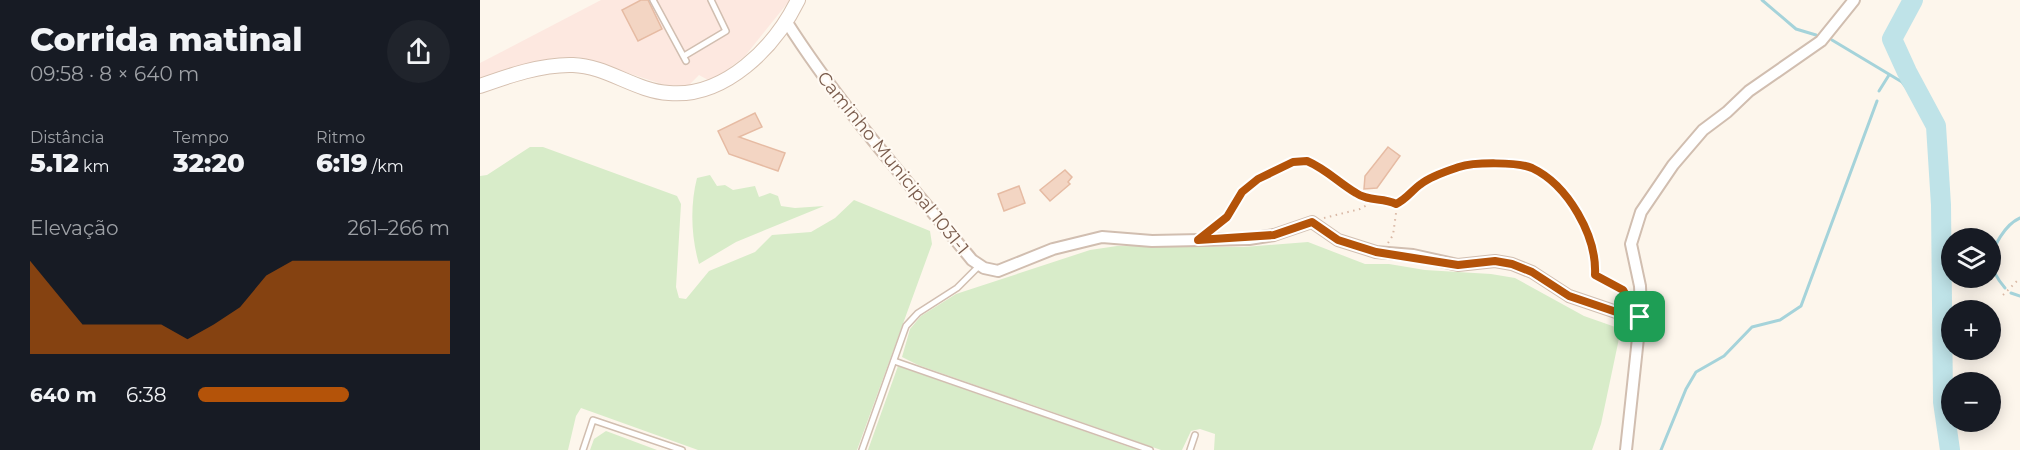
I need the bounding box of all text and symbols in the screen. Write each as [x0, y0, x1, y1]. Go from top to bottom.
text: Corrida matinal [30, 19, 303, 59]
button: share [387, 20, 450, 83]
text: 09:58 · 8 × 640 m [30, 62, 199, 86]
street label: Caminho Municipal 1031-1 [812, 67, 974, 259]
text: Distância [30, 128, 104, 147]
text: Tempo [173, 128, 229, 147]
text: Ritmo [316, 128, 365, 147]
text: 5.12 [30, 147, 79, 179]
text: 32:20 [173, 147, 245, 179]
text: 6:19 [316, 147, 368, 179]
text: km [79, 157, 109, 176]
text: /km [368, 157, 404, 176]
text: Elevação [30, 216, 119, 240]
text: 261–266 m [347, 216, 450, 240]
map controls [1941, 228, 2001, 432]
button: layers [1941, 228, 2001, 288]
pin [1614, 291, 1665, 342]
icon: arrive [1623, 300, 1656, 333]
button: + [1941, 300, 2001, 360]
button: − [1941, 372, 2001, 432]
text: 640 m [30, 383, 97, 407]
text: 6:38 [126, 383, 166, 407]

